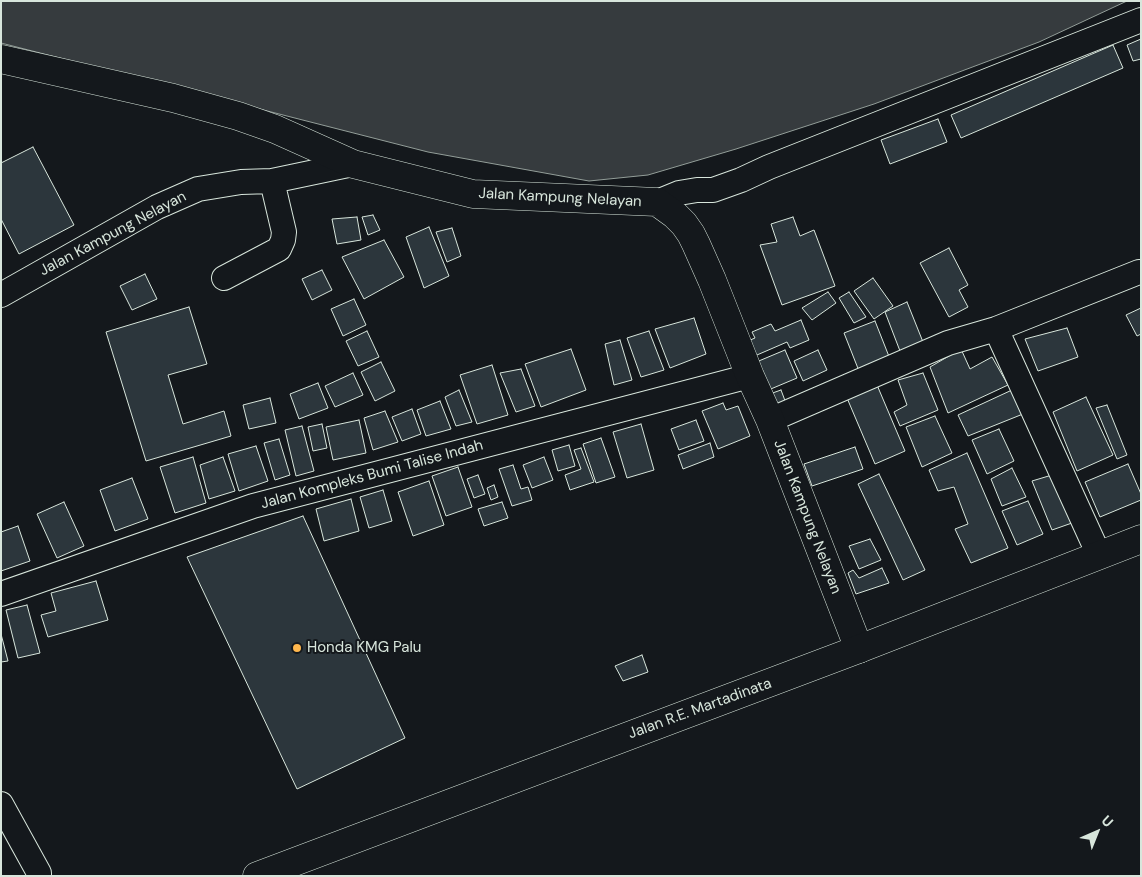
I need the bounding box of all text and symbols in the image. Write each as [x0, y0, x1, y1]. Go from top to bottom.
street label: Jalan Kampung Nelayan [478, 185, 642, 211]
street label: Jalan Kampung Nelayan [37, 188, 189, 280]
street label: Jalan Kompleks Bumi Talise Indah [259, 437, 485, 513]
street label: Jalan Kampung Nelayan [769, 437, 845, 597]
place label: Honda KMG Palu [307, 639, 421, 657]
marker: Honda KMG Palu [291, 642, 303, 654]
street label: Jalan R.E. Martadinata [626, 675, 774, 743]
north arrow [1072, 807, 1122, 857]
text: U [1098, 811, 1117, 831]

